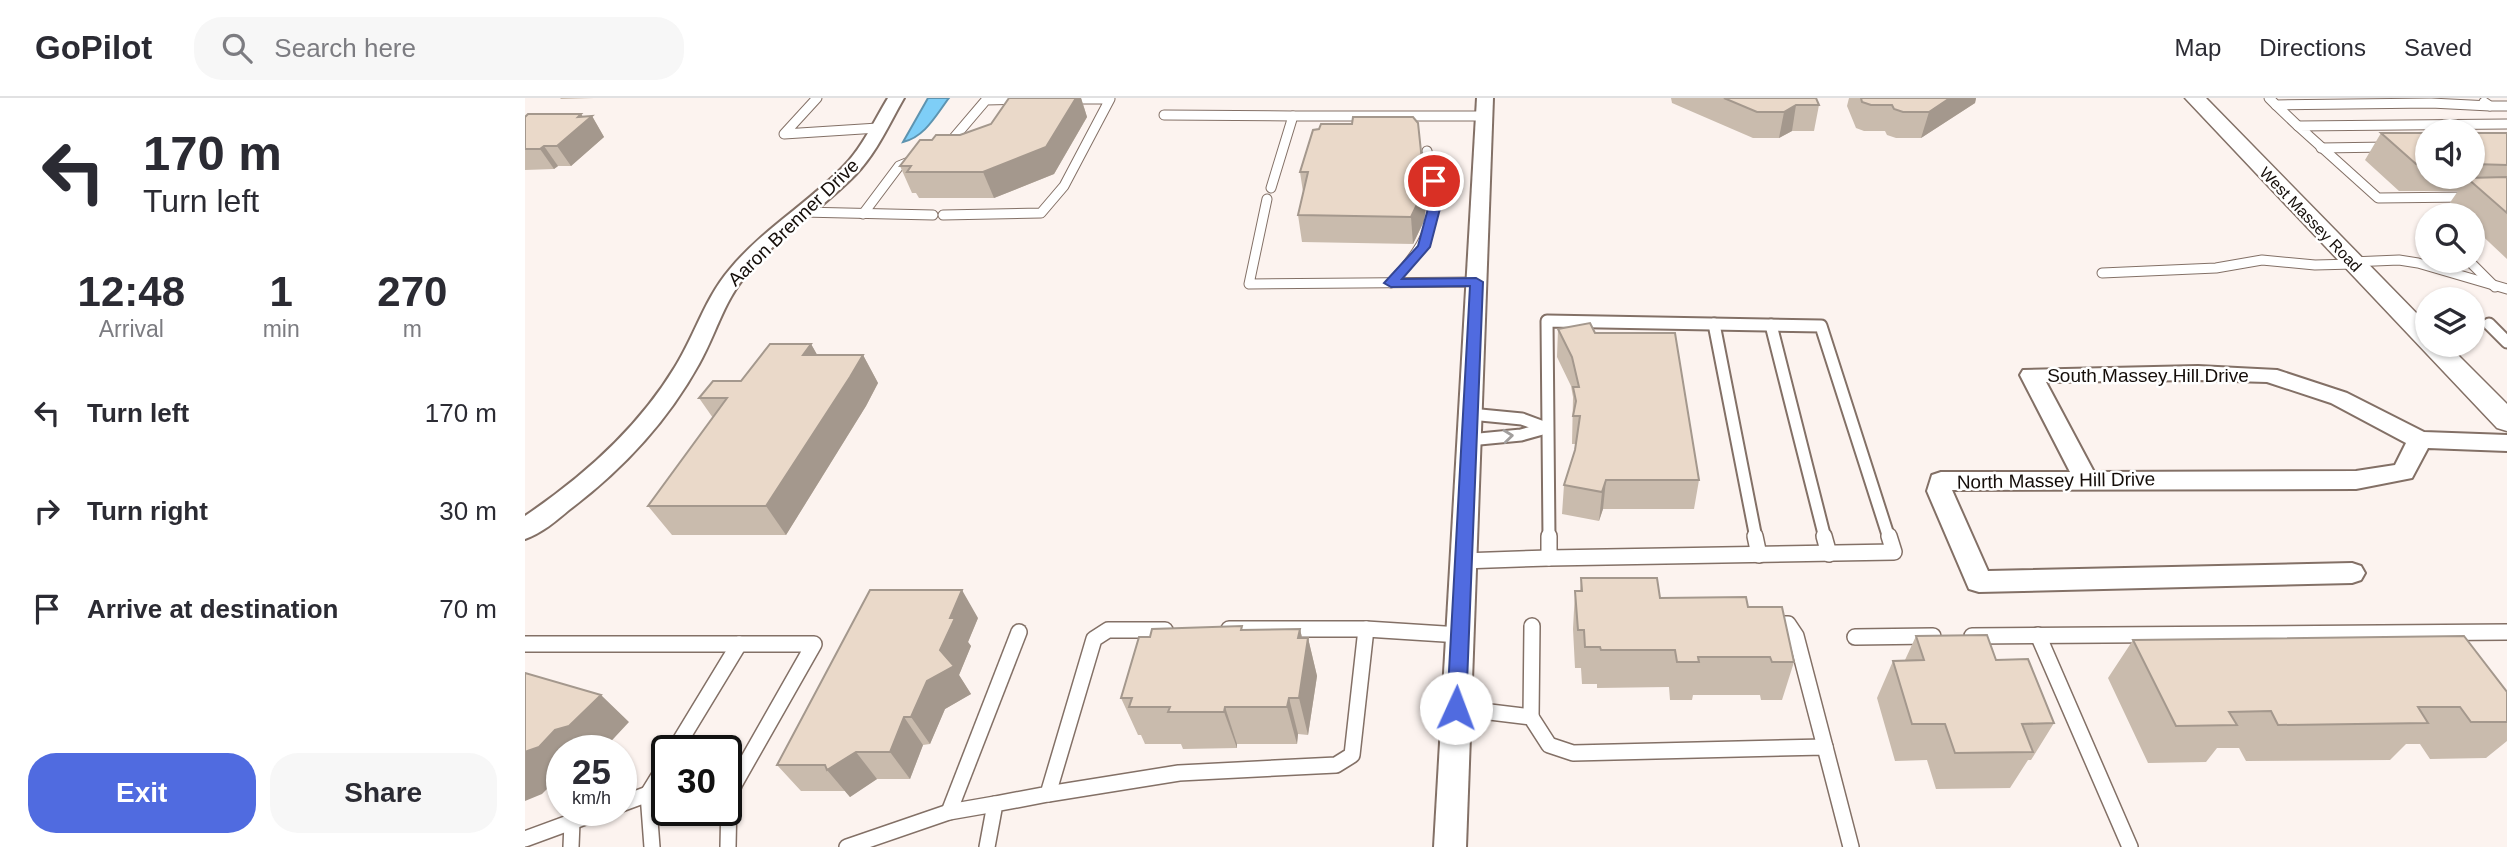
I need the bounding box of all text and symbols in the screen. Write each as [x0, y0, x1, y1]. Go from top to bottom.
search box [194, 17, 684, 80]
text: GoPilot [35, 29, 152, 66]
icon: search [218, 29, 256, 67]
text: Search here [274, 33, 416, 63]
text: Map [2175, 34, 2221, 61]
text: Directions [2259, 34, 2366, 61]
text: Saved [2404, 34, 2472, 61]
map controls [2415, 119, 2485, 357]
button: sound [2415, 119, 2485, 189]
icon: left [28, 126, 119, 217]
text: 170 m [143, 126, 282, 180]
pin [1404, 151, 1464, 211]
street label: Aaron Brenner Drive [724, 155, 863, 290]
icon: arrive [1415, 162, 1453, 200]
street label: West Massey Road [2256, 164, 2365, 275]
text: Turn left [143, 183, 259, 219]
button: search [2415, 203, 2485, 273]
text: 12:48 [78, 268, 185, 315]
text: 1 [269, 268, 293, 315]
text: 270 [377, 268, 447, 315]
button: layers [2415, 287, 2485, 357]
text: Arrival [99, 316, 164, 342]
text: min [263, 316, 300, 342]
text: m [403, 316, 422, 342]
street label: South Massey Hill Drive [2047, 365, 2249, 386]
icon: left [28, 394, 66, 432]
text: Turn left [87, 398, 189, 428]
text: 170 m [425, 398, 497, 428]
one-way arrow [1503, 429, 1514, 444]
street label: North Massey Hill Drive [1957, 468, 2155, 493]
icon: right [28, 492, 66, 530]
text: Turn right [87, 496, 208, 526]
text: 30 m [439, 496, 497, 526]
icon: arrive [28, 590, 66, 628]
text: Arrive at destination [87, 594, 338, 624]
text: 70 m [439, 594, 497, 624]
position arrow [1419, 671, 1493, 745]
speed limit sign: 30 [651, 735, 742, 826]
text: 25 [572, 752, 611, 791]
button: Exit [28, 753, 256, 833]
button: Share [270, 753, 497, 833]
text: km/h [572, 788, 611, 808]

